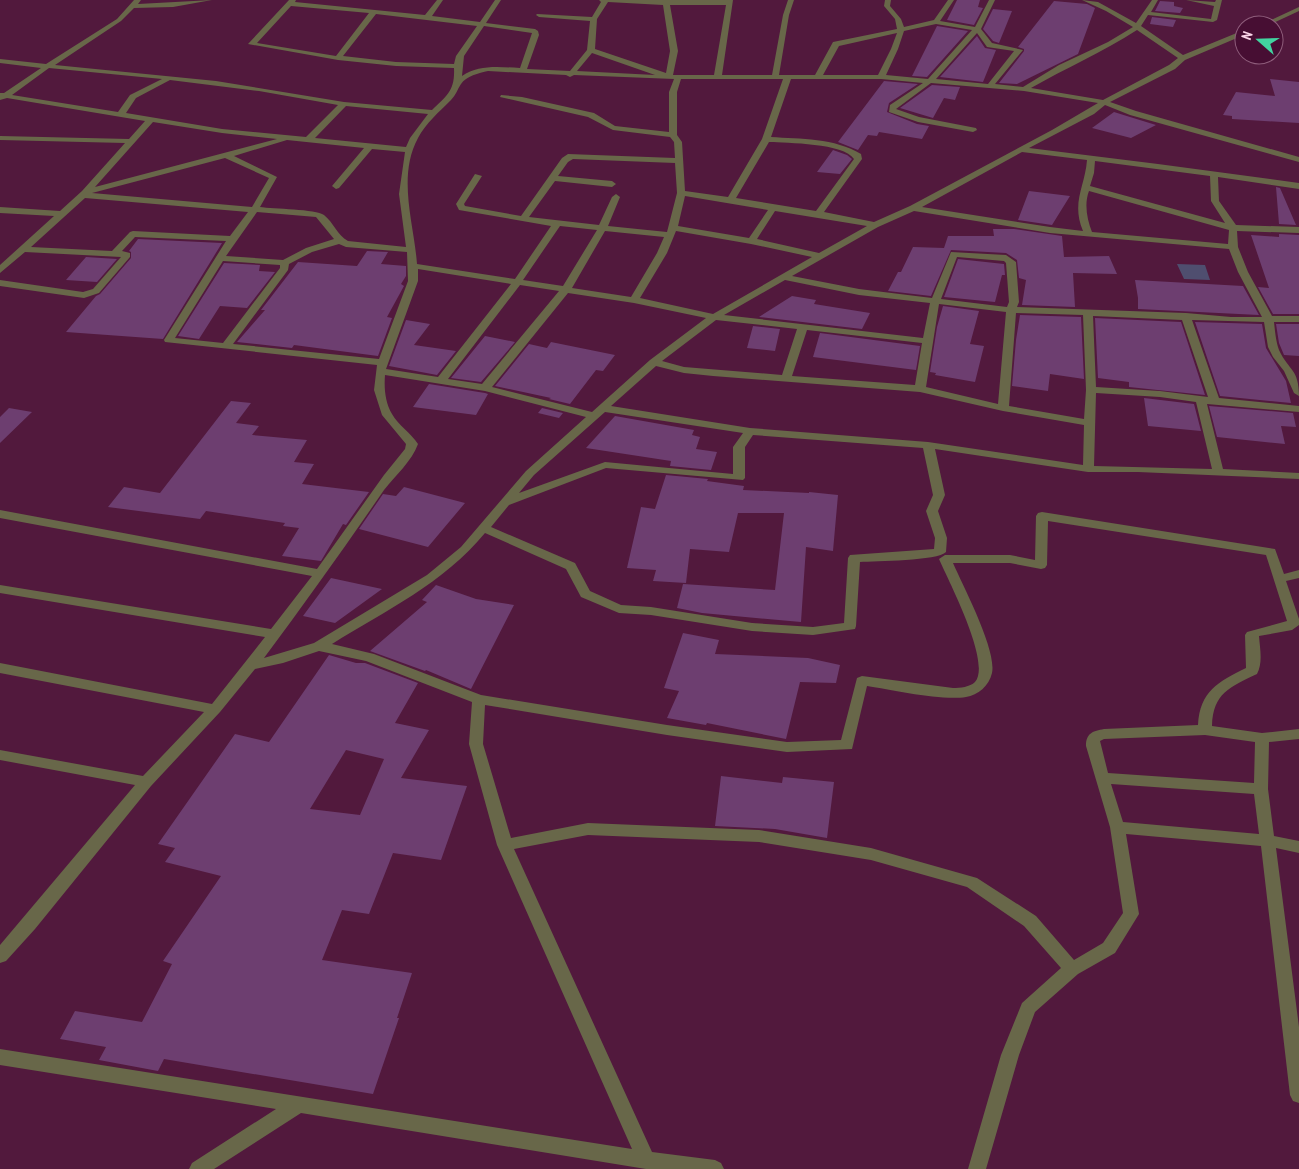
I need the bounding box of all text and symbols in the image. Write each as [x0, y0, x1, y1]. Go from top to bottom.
north arrow [1234, 15, 1284, 65]
text: N [1237, 29, 1257, 42]

